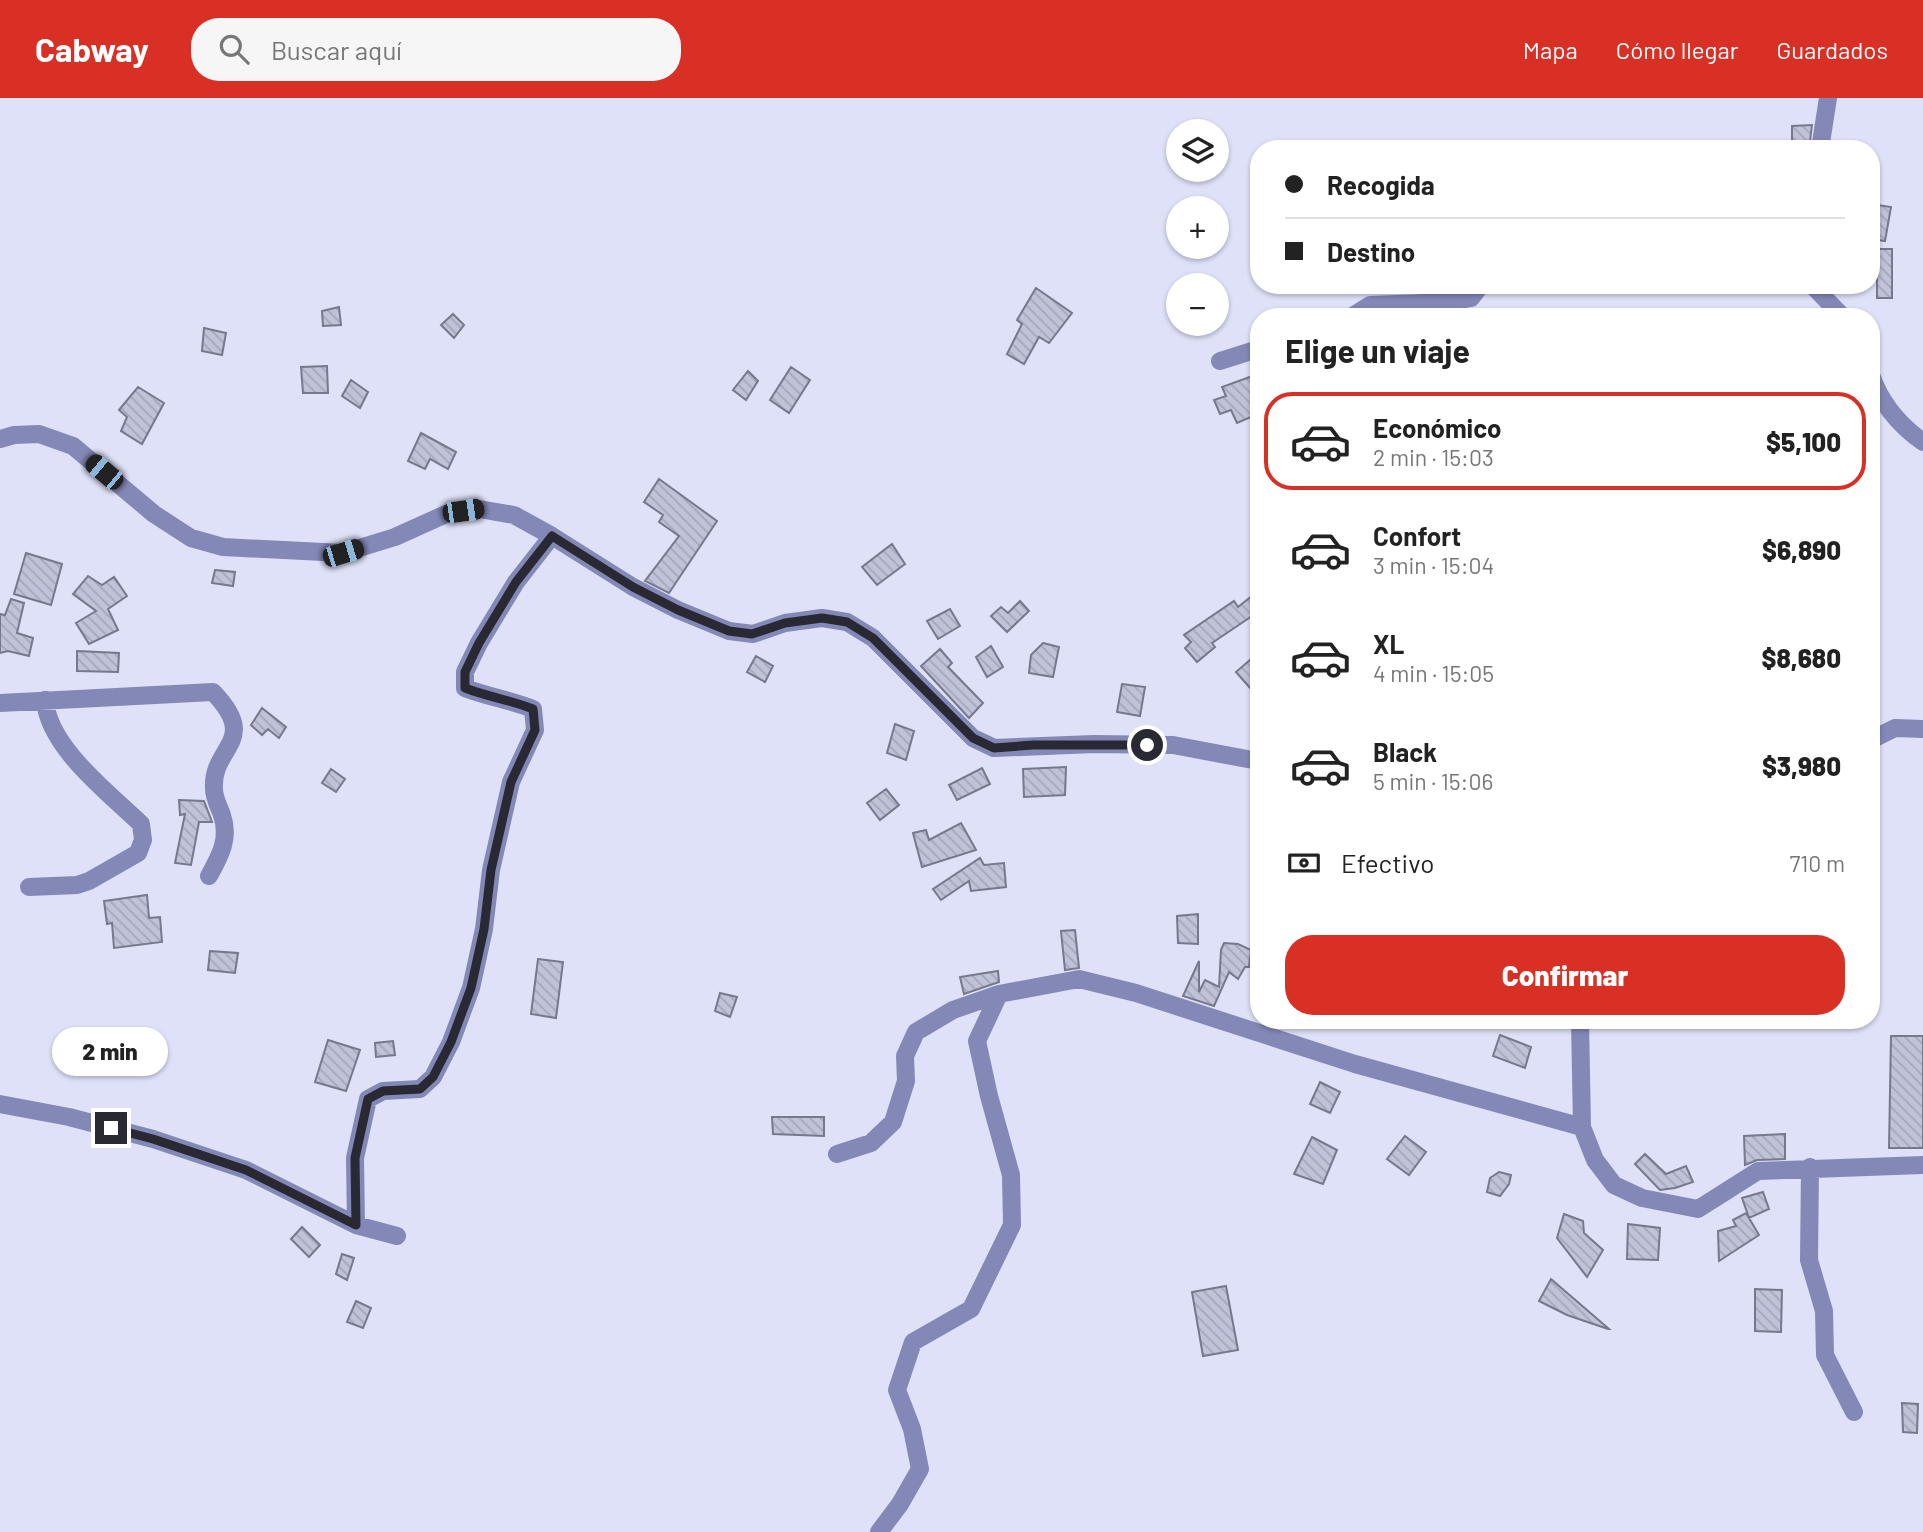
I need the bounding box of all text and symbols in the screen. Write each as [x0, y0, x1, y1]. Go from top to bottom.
search box [191, 18, 681, 81]
text: Cabway [35, 29, 149, 69]
icon: search [215, 30, 253, 68]
text: Buscar aquí [271, 34, 402, 65]
text: Mapa [1523, 35, 1578, 64]
text: Cómo llegar [1616, 35, 1738, 64]
text: Guardados [1776, 35, 1888, 64]
map controls [1166, 119, 1229, 336]
button: layers [1166, 119, 1229, 182]
text: Recogida [1327, 169, 1435, 200]
button: + [1166, 196, 1229, 259]
text: Destino [1327, 236, 1415, 267]
button: − [1166, 273, 1229, 336]
text: Elige un viaje [1285, 331, 1470, 369]
icon: car [1289, 410, 1352, 473]
text: Económico [1373, 412, 1502, 443]
text: $5,100 [1766, 426, 1841, 457]
text: 2 min · 15:03 [1373, 443, 1494, 471]
car [82, 450, 127, 494]
car [441, 498, 486, 524]
icon: car [1289, 518, 1352, 581]
text: Confort [1373, 520, 1461, 551]
text: $6,890 [1762, 534, 1841, 565]
car [320, 537, 367, 569]
text: 3 min · 15:04 [1373, 551, 1494, 579]
icon: car [1289, 626, 1352, 689]
text: XL [1373, 628, 1404, 659]
text: $8,680 [1762, 642, 1841, 673]
text: 4 min · 15:05 [1373, 659, 1494, 687]
route start [1131, 729, 1163, 761]
icon: car [1289, 734, 1352, 797]
text: Black [1373, 736, 1437, 767]
text: $3,980 [1762, 750, 1841, 781]
text: 5 min · 15:06 [1373, 767, 1493, 795]
icon: cash [1285, 844, 1323, 882]
text: Efectivo [1341, 847, 1434, 878]
text: 710 m [1789, 849, 1845, 877]
button: Confirmar [1285, 935, 1845, 1015]
callout: 2 min [53, 1026, 169, 1076]
text: 2 min [82, 1037, 138, 1065]
route end [95, 1112, 127, 1144]

